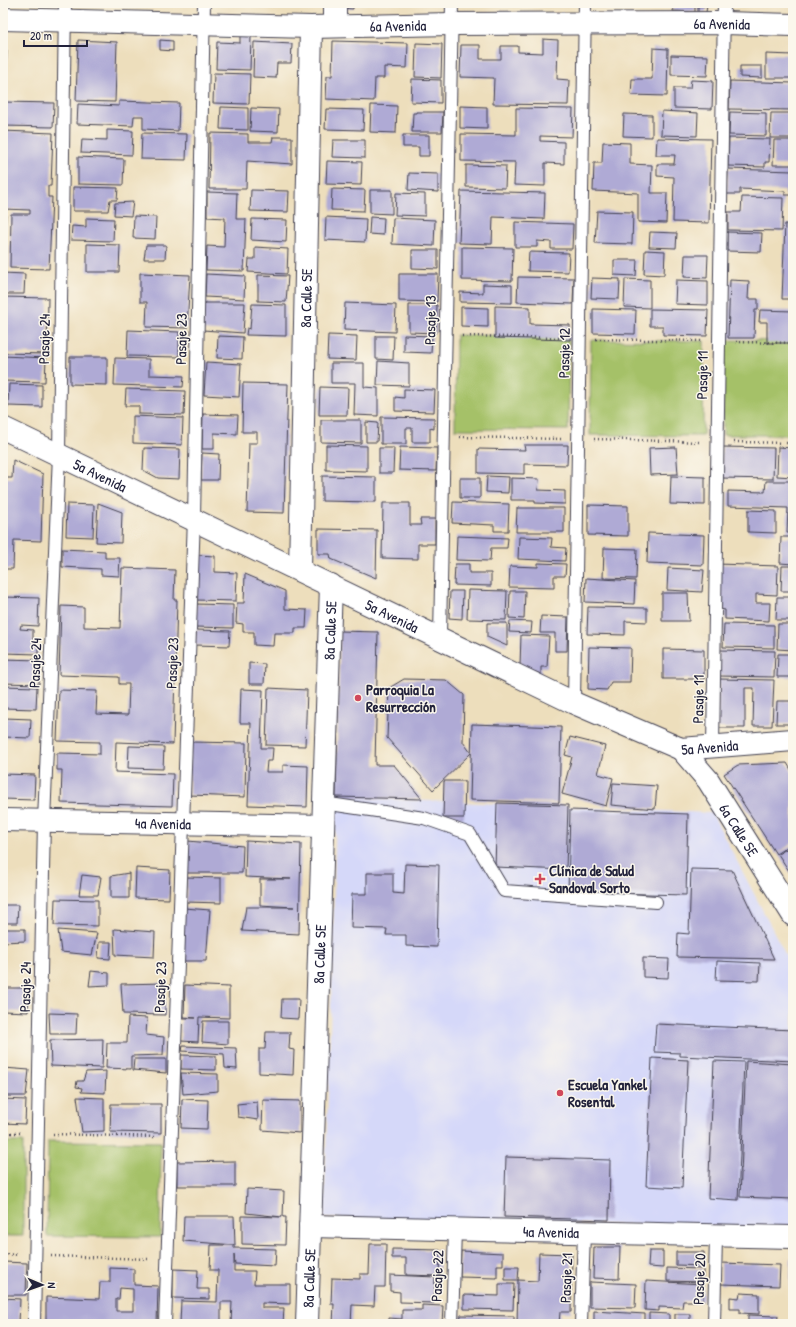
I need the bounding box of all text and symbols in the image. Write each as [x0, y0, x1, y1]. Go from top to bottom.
street label: 6a Avenida [694, 12, 751, 34]
street label: 6a Avenida [369, 14, 426, 36]
scale bar [24, 22, 87, 48]
text: 20 m [30, 27, 52, 44]
street label: 8a Calle SE [294, 268, 317, 328]
street label: Pasaje 13 [419, 295, 441, 345]
street label: Pasaje 24 [33, 313, 55, 364]
street label: Pasaje 23 [170, 313, 192, 365]
street label: Pasaje 12 [553, 328, 575, 378]
street label: Pasaje 11 [691, 351, 713, 399]
street label: 5a Avenida [70, 453, 131, 497]
street label: 5a Avenida [362, 594, 423, 637]
street label: 8a Calle SE [318, 600, 341, 660]
street label: Pasaje 24 [24, 637, 46, 689]
street label: Pasaje 23 [161, 637, 183, 689]
street label: Pasaje 11 [687, 675, 709, 723]
place label: Parroquia La Resurrección [366, 679, 436, 717]
marker: Parroquia La Resurrección [353, 693, 363, 703]
street label: 5a Avenida [680, 734, 739, 759]
street label: 6a Calle SE [715, 799, 764, 861]
street label: 4a Avenida [135, 812, 191, 834]
place label: Clínica de Salud Sandoval Sorto [549, 860, 634, 898]
marker: Clínica de Salud Sandoval Sorto [534, 873, 546, 885]
street label: 8a Calle SE [308, 924, 330, 984]
street label: Pasaje 24 [14, 961, 36, 1012]
street label: Pasaje 23 [149, 961, 171, 1013]
place label: Escuela Yankel Rosental [568, 1074, 648, 1112]
marker: Escuela Yankel Rosental [555, 1088, 565, 1098]
street label: 4a Avenida [523, 1220, 579, 1243]
street label: 8a Calle SE [297, 1248, 320, 1308]
street label: Pasaje 22 [426, 1250, 448, 1302]
street label: Pasaje 21 [555, 1253, 577, 1303]
street label: Pasaje 20 [688, 1253, 710, 1305]
north arrow [22, 1265, 62, 1305]
text: N [45, 1282, 59, 1289]

